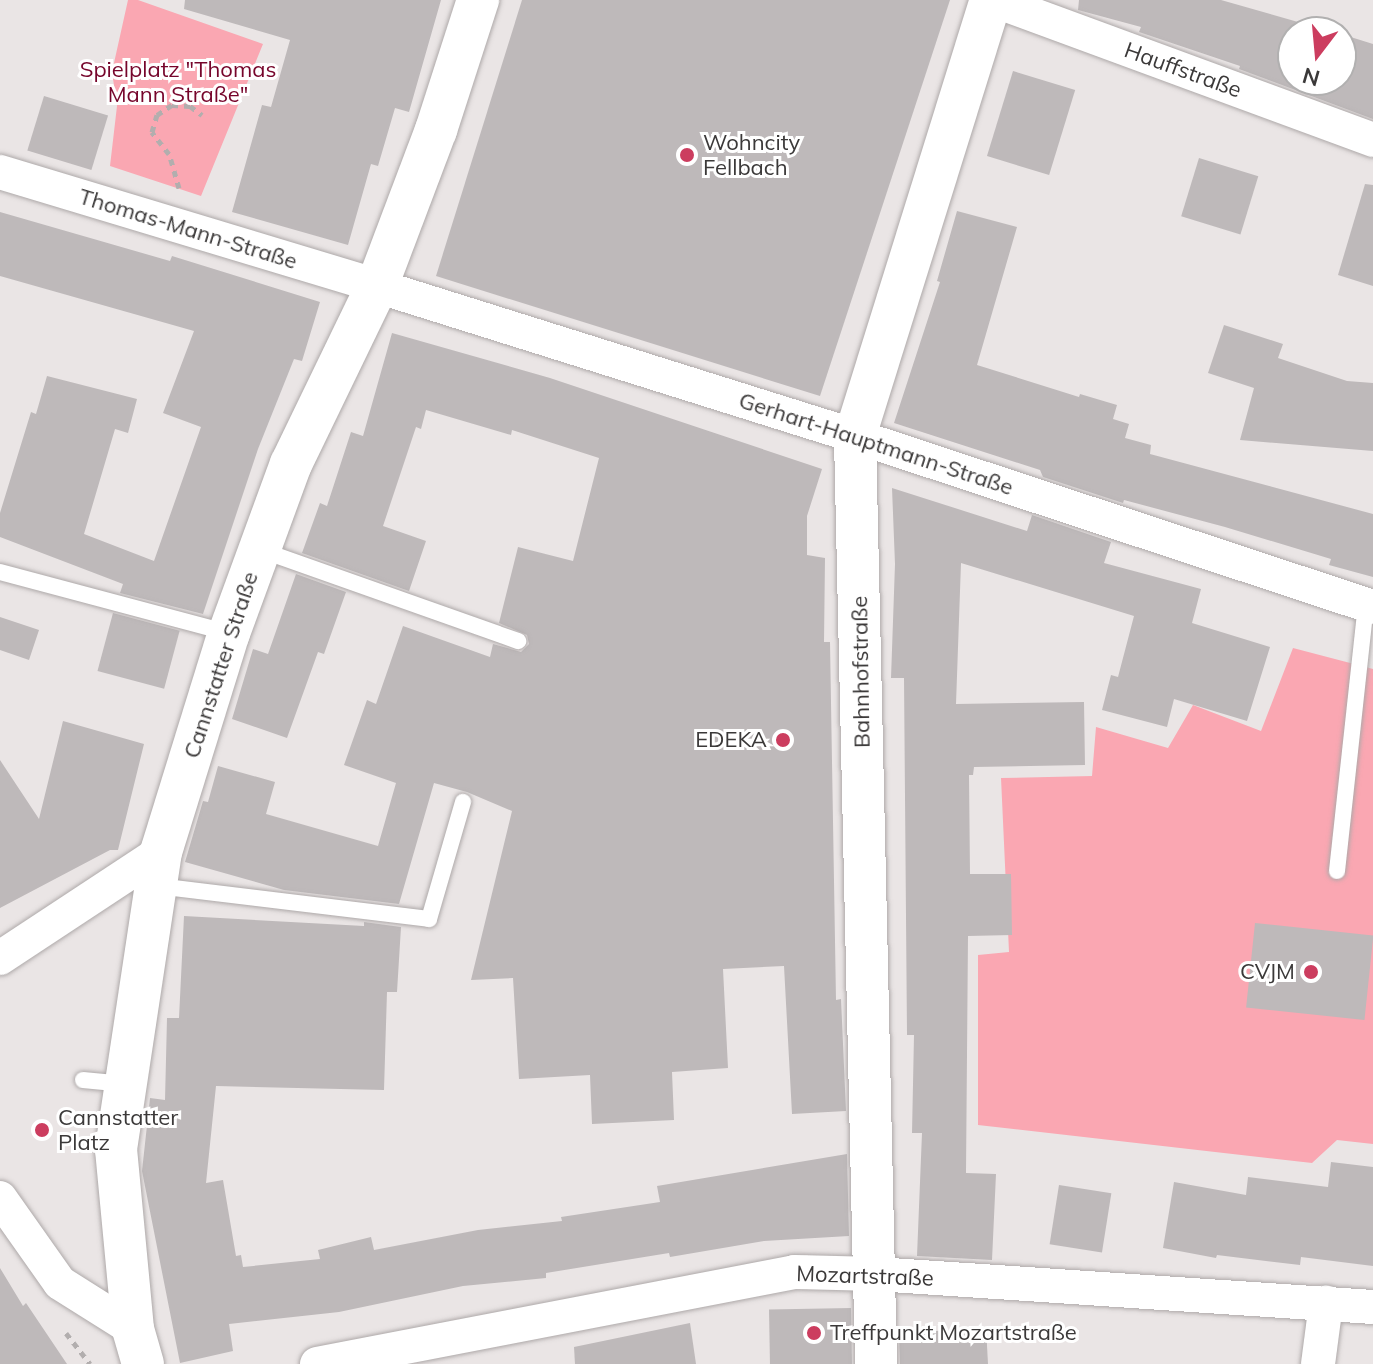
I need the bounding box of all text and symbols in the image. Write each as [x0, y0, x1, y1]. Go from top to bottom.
north arrow [1277, 16, 1357, 96]
street label: Hauffstraße [1121, 37, 1245, 103]
park label: Spielplatz "Thomas Mann Straße" [80, 56, 276, 108]
text: N [1299, 61, 1323, 93]
place label: Wohncity Fellbach [703, 129, 800, 180]
marker: Wohncity Fellbach [678, 146, 696, 164]
street label: Thomas-Mann-Straße [76, 183, 300, 275]
street label: Gerhart-Hauptmann-Straße [736, 387, 1016, 501]
street label: Cannstatter Straße [178, 568, 264, 762]
street label: Bahnhofstraße [846, 596, 876, 748]
place label: EDEKA [695, 727, 767, 753]
marker: EDEKA [774, 731, 792, 749]
place label: CVJM [1240, 959, 1295, 985]
marker: CVJM [1302, 963, 1320, 981]
place label: Cannstatter Platz [58, 1104, 178, 1156]
marker: Cannstatter Platz [33, 1121, 51, 1139]
street label: Mozartstraße [796, 1260, 934, 1292]
place label: Treffpunkt Mozartstraße [830, 1320, 1077, 1346]
marker: Treffpunkt Mozartstraße [805, 1324, 823, 1342]

